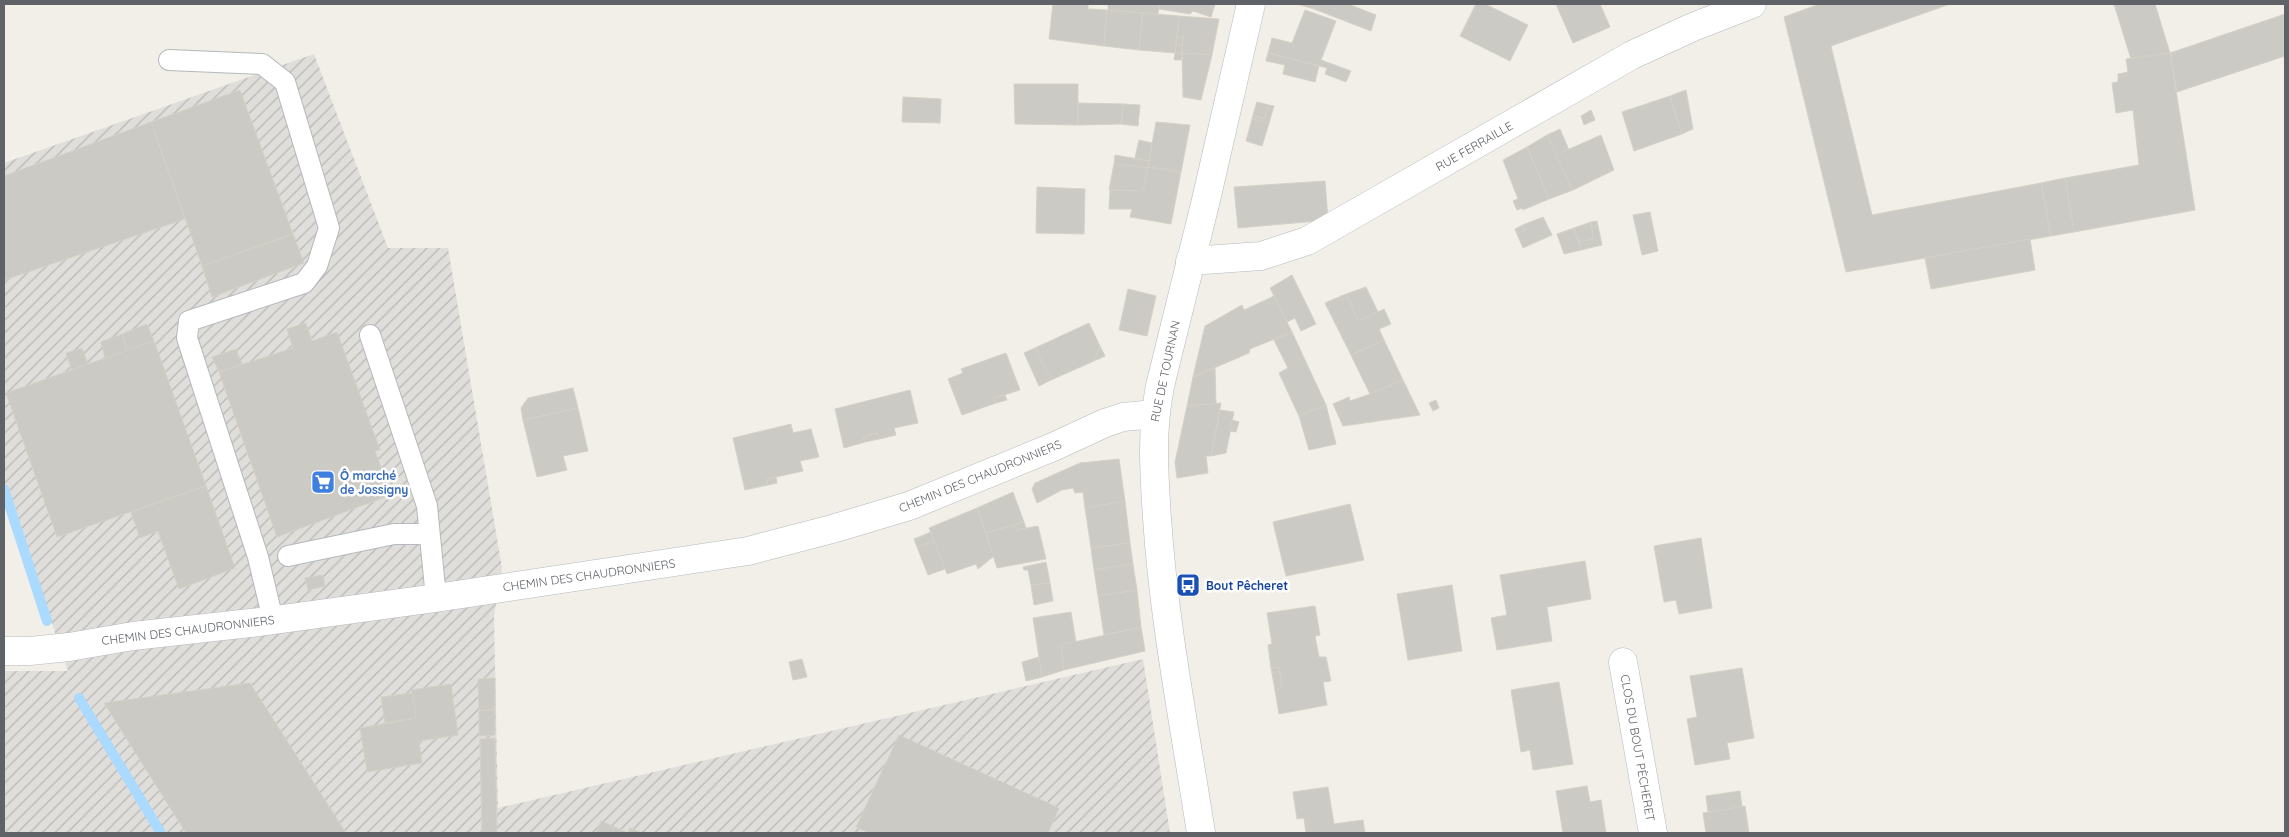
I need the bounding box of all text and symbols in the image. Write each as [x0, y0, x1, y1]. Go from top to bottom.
street label: RUE FERRAILLE [1433, 118, 1515, 174]
street label: RUE DE TOURNAN [1147, 319, 1183, 423]
street label: CHEMIN DES CHAUDRONNIERS [896, 436, 1064, 516]
place label: Ô marché de Jossigny [340, 468, 408, 497]
supermarket icon: Ô marché de Jossigny [310, 469, 336, 495]
street label: CHEMIN DES CHAUDRONNIERS [502, 555, 677, 595]
bus stop icon: Bout Pêcheret [1175, 572, 1201, 598]
place label: Bout Pêcheret [1206, 578, 1288, 593]
street label: CHEMIN DES CHAUDRONNIERS [101, 612, 276, 648]
street label: CLOS DU BOUT PÈCHERET [1618, 673, 1658, 823]

